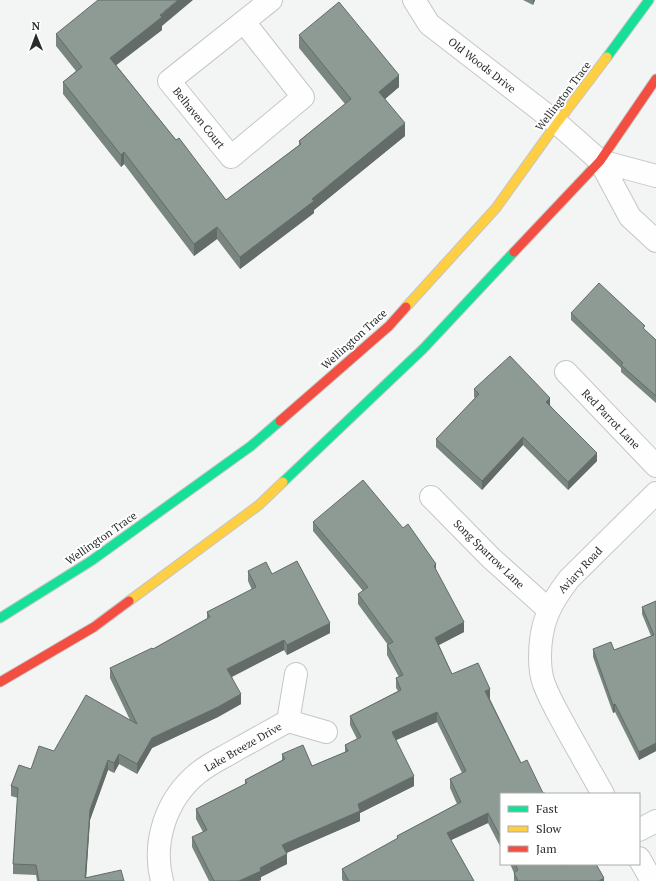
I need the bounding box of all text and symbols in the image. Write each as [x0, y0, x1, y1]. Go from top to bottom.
north arrow [16, 16, 56, 56]
text: N [32, 19, 41, 33]
street label: Old Woods Drive [445, 34, 519, 96]
street label: Wellington Trace [532, 58, 594, 134]
street label: Belhaven Court [170, 84, 228, 152]
street label: Wellington Trace [318, 306, 390, 372]
street label: Red Parrot Lane [579, 386, 643, 452]
street label: Wellington Trace [63, 508, 140, 568]
street label: Song Sparrow Lane [451, 517, 528, 592]
street label: Aviary Road [555, 544, 605, 596]
street label: Lake Breeze Drive [202, 719, 285, 775]
legend [500, 793, 640, 865]
text: Fast [536, 801, 559, 816]
text: Slow [536, 821, 562, 836]
text: Jam [536, 841, 557, 856]

